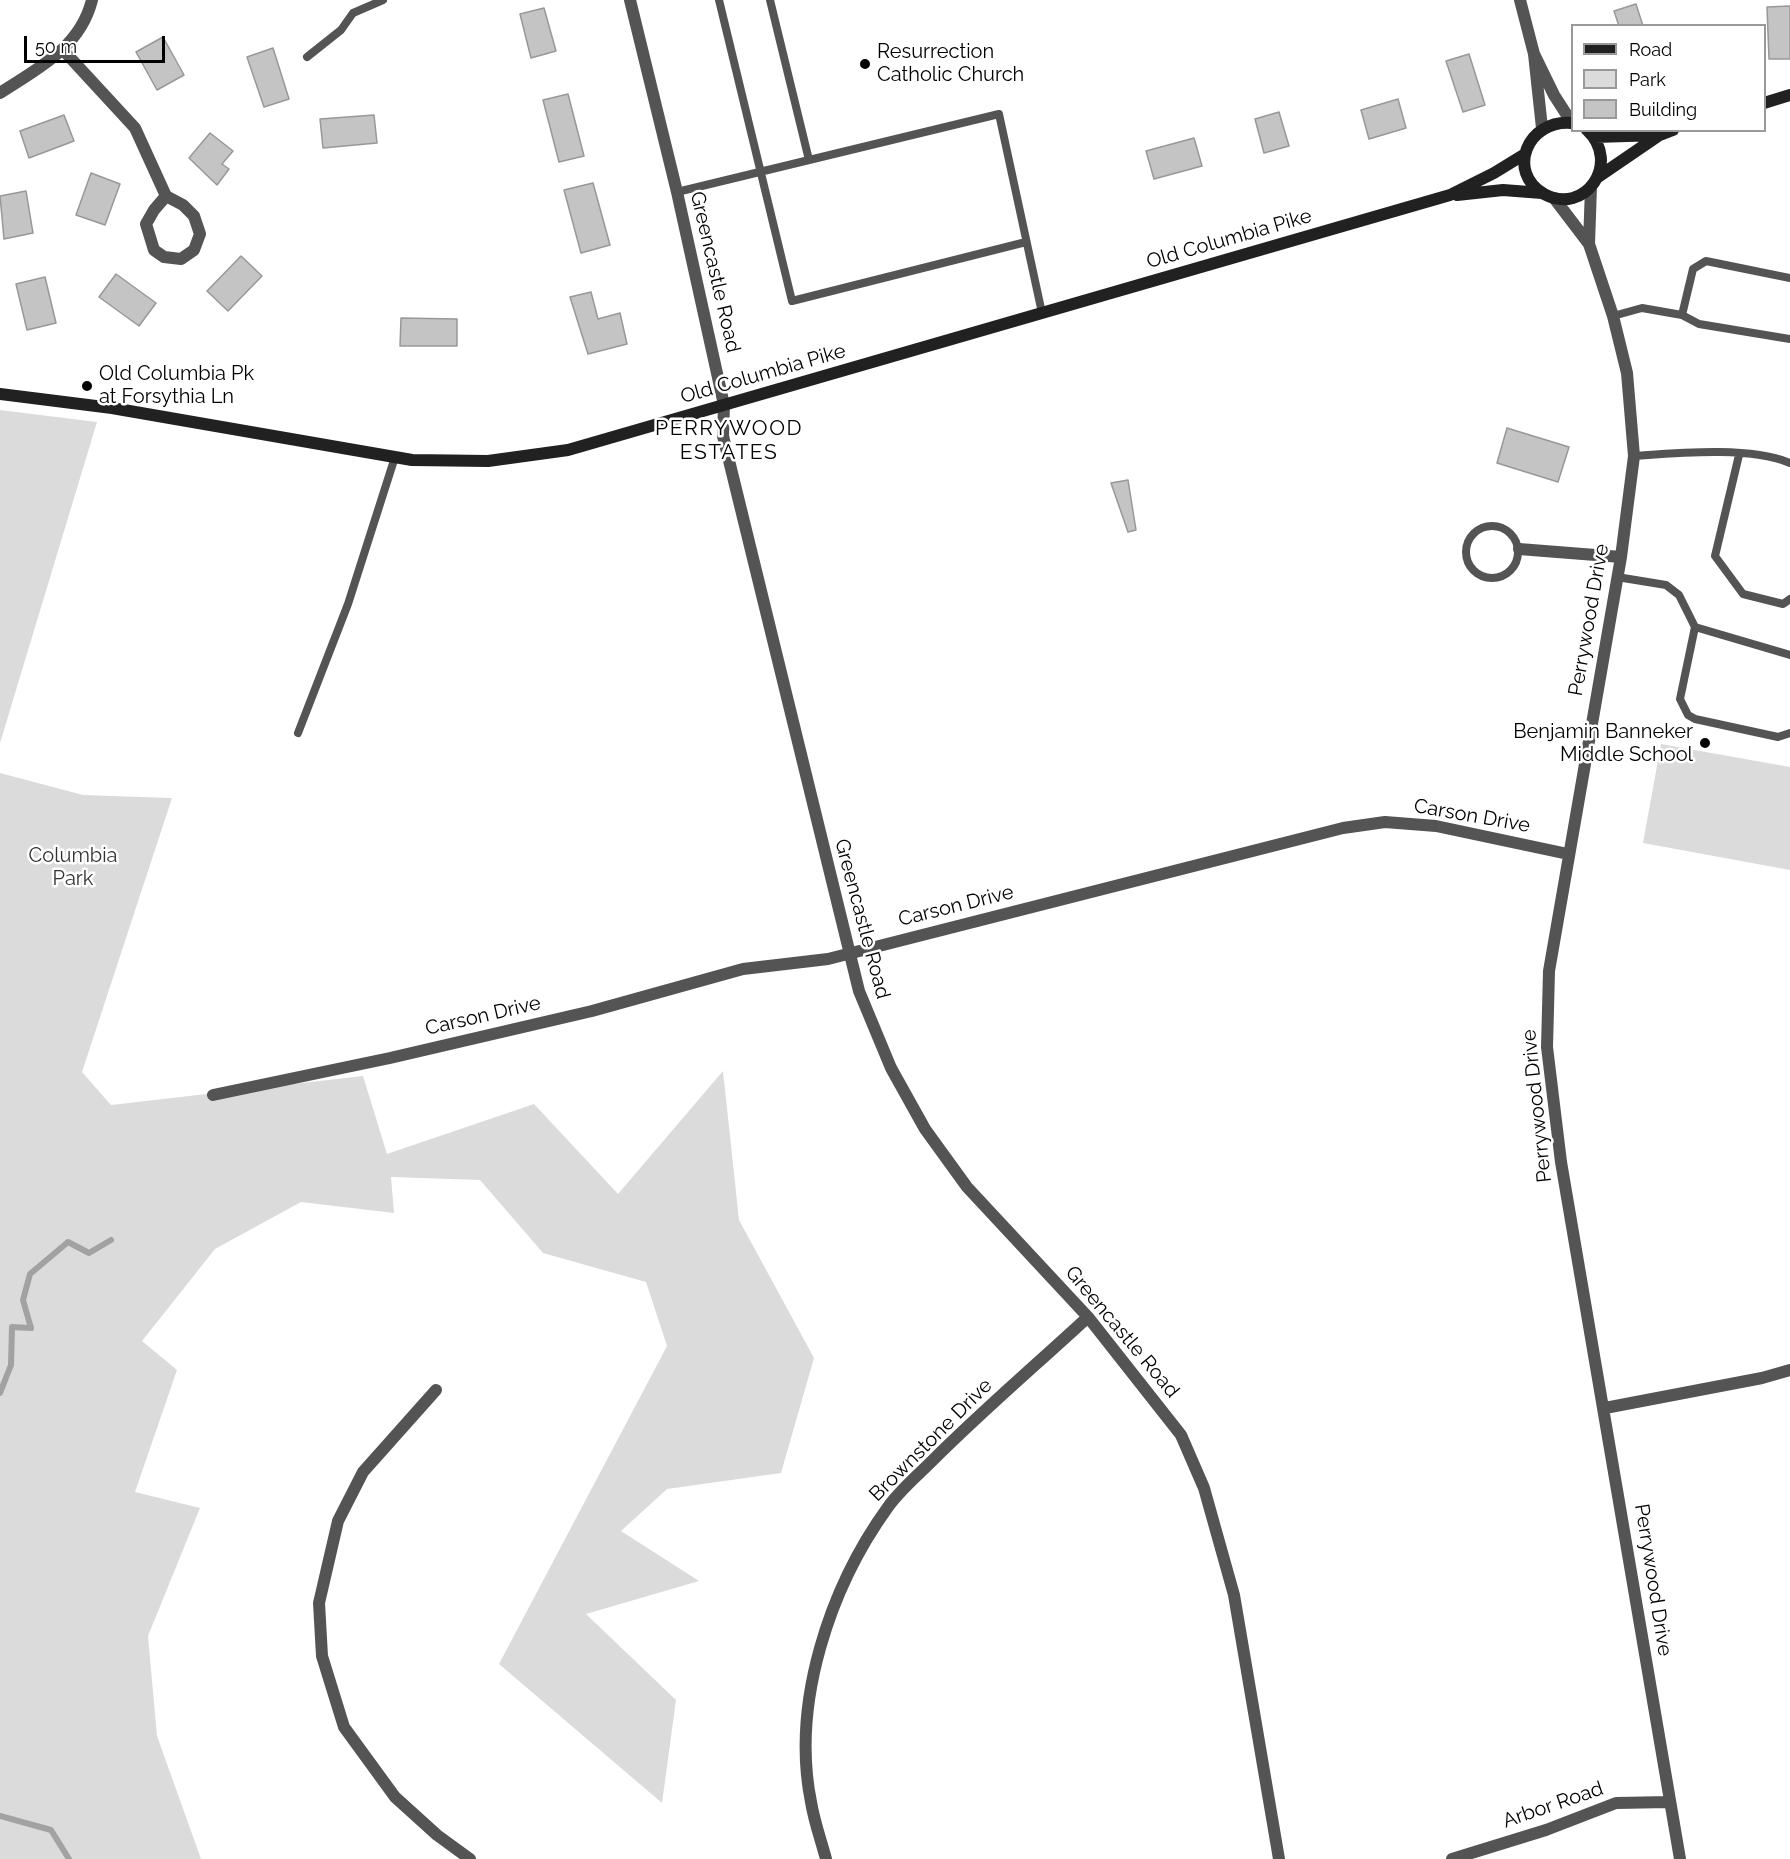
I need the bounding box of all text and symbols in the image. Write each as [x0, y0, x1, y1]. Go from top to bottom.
scale bar [27, 24, 168, 62]
legend [1571, 24, 1766, 132]
text: 50 m [35, 36, 77, 57]
text: Road [1629, 39, 1672, 60]
place label: Resurrection Catholic Church [877, 40, 1024, 87]
marker: Resurrection Catholic Church [858, 57, 872, 71]
text: Park [1629, 69, 1666, 90]
text: Building [1629, 99, 1697, 120]
street label: Greencastle Road [685, 189, 745, 355]
street label: Old Columbia Pike [1144, 204, 1314, 274]
street label: Old Columbia Pike [678, 339, 848, 409]
place label: Old Columbia Pk at Forsythia Ln [99, 362, 254, 409]
marker: Old Columbia Pk at Forsythia Ln [80, 379, 94, 393]
district label: PERRYWOOD ESTATES [655, 416, 803, 466]
street label: Perrywood Drive [1564, 542, 1614, 698]
place label: Benjamin Banneker Middle School [1513, 720, 1693, 767]
marker: Benjamin Banneker Middle School [1698, 736, 1712, 750]
street label: Carson Drive [1412, 794, 1532, 838]
street label: Greencastle Road [829, 836, 895, 1002]
park label: Columbia Park [29, 844, 117, 891]
street label: Carson Drive [896, 880, 1016, 932]
street label: Carson Drive [423, 991, 543, 1041]
street label: Perrywood Drive [1517, 1028, 1557, 1184]
street label: Greencastle Road [1060, 1261, 1184, 1403]
street label: Brownstone Drive [865, 1374, 997, 1506]
street label: Perrywood Drive [1629, 1502, 1677, 1658]
street label: Arbor Road [1500, 1777, 1606, 1833]

